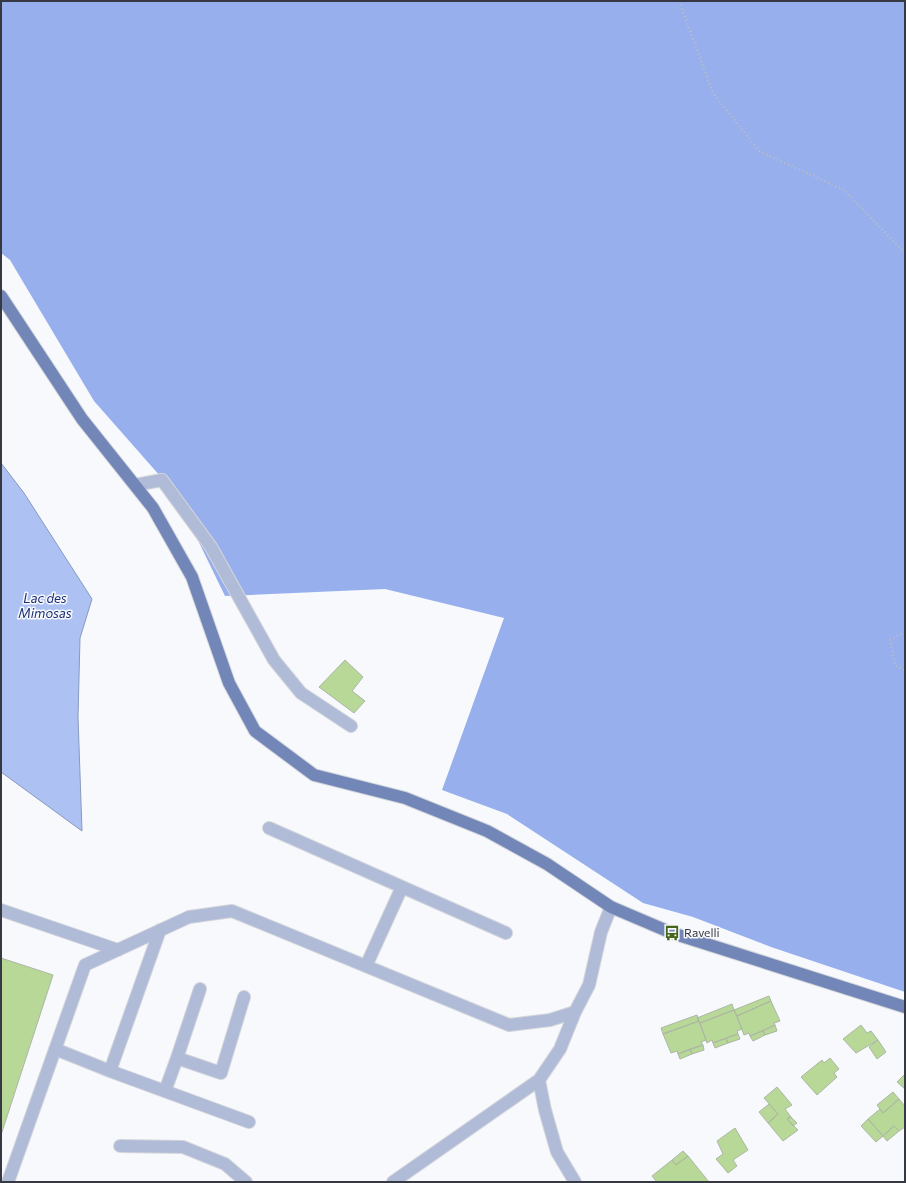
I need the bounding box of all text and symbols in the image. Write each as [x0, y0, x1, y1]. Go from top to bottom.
water label: Lac des Mimosas [18, 590, 72, 621]
bus stop icon: Ravelli [663, 924, 681, 942]
place label: Ravelli [684, 925, 720, 939]

